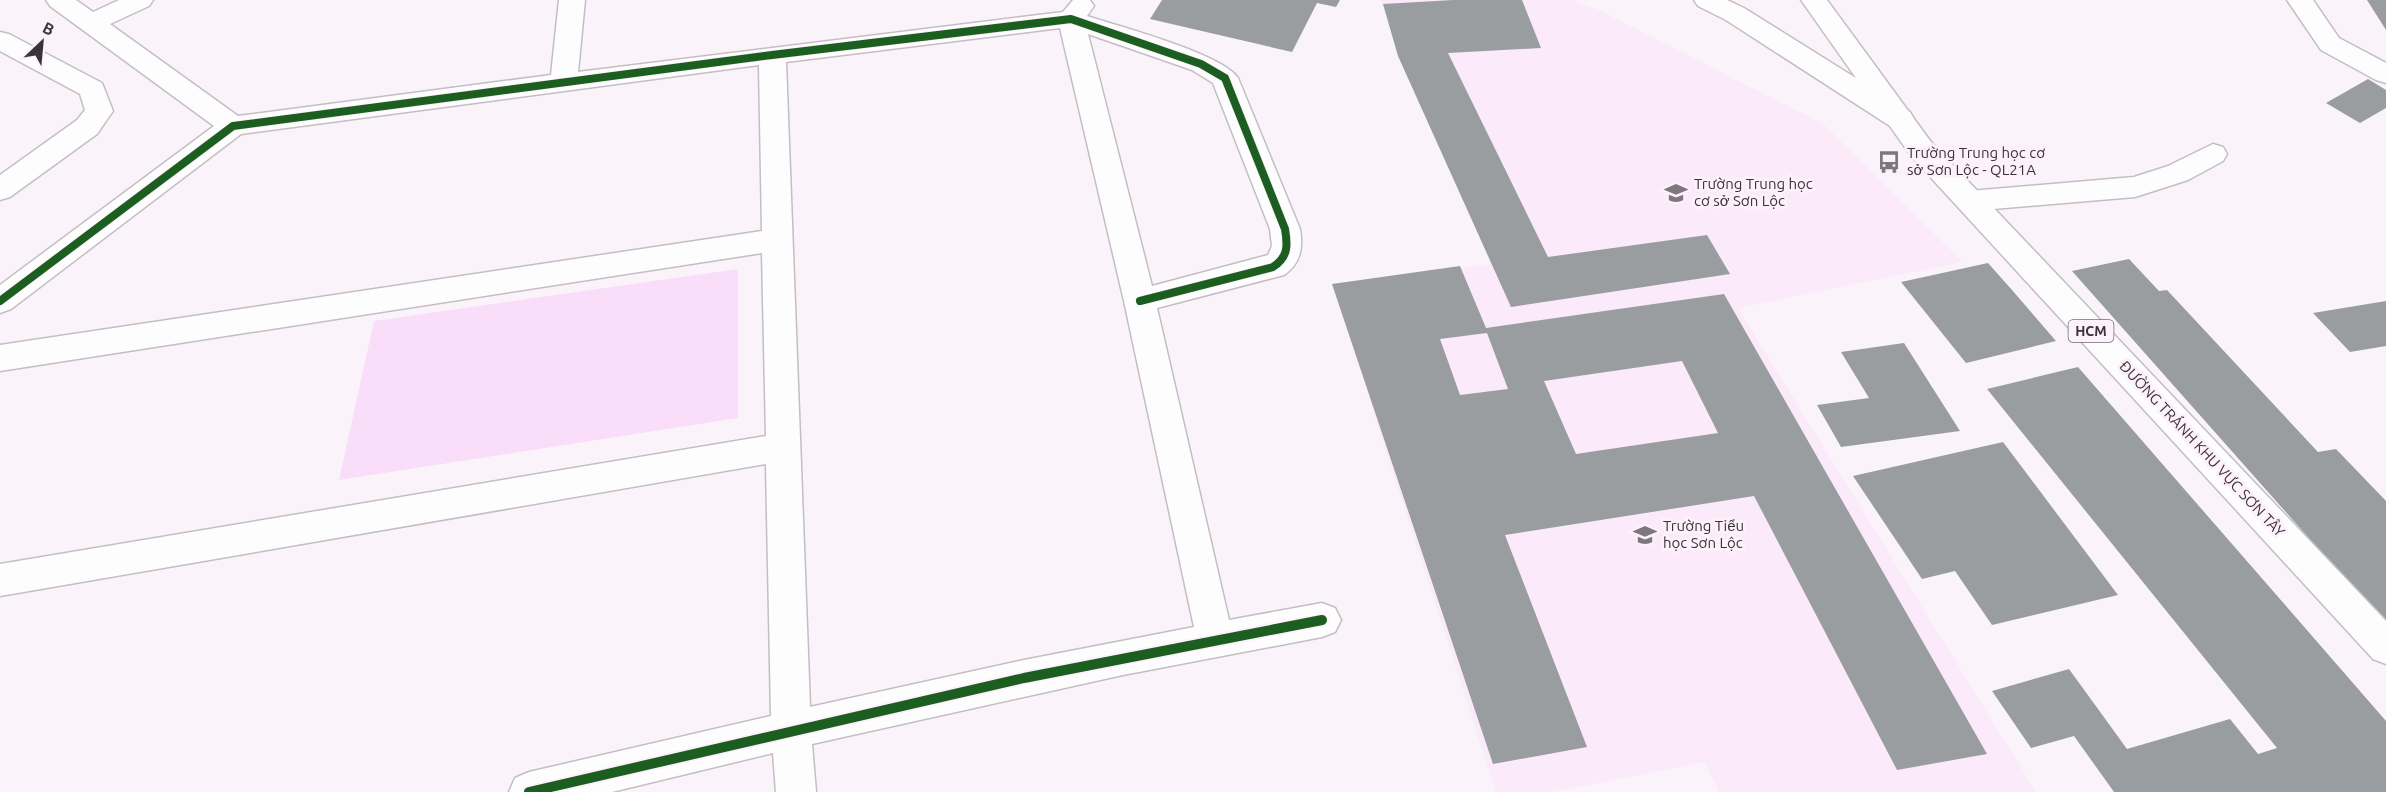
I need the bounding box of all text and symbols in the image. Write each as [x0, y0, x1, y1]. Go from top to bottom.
north arrow [12, 12, 72, 72]
text: B [40, 18, 57, 39]
place label: Trường Trung học cơ sở Sơn Lộc - QL21A [1907, 144, 2045, 178]
bus stop icon: Trường Trung học cơ sở Sơn Lộc - QL21A [1876, 149, 1902, 175]
place label: Trường Trung học cơ sở Sơn Lộc [1694, 175, 1813, 209]
school or university icon: Trường Trung học cơ sở Sơn Lộc [1663, 180, 1689, 206]
road number: HCM [2068, 320, 2114, 342]
street label: ĐƯỜNG TRÁNH KHU VỰC SƠN TÂY [2116, 357, 2289, 540]
place label: Trường Tiểu học Sơn Lộc [1663, 517, 1744, 551]
school or university icon: Trường Tiểu học Sơn Lộc [1632, 522, 1658, 548]

